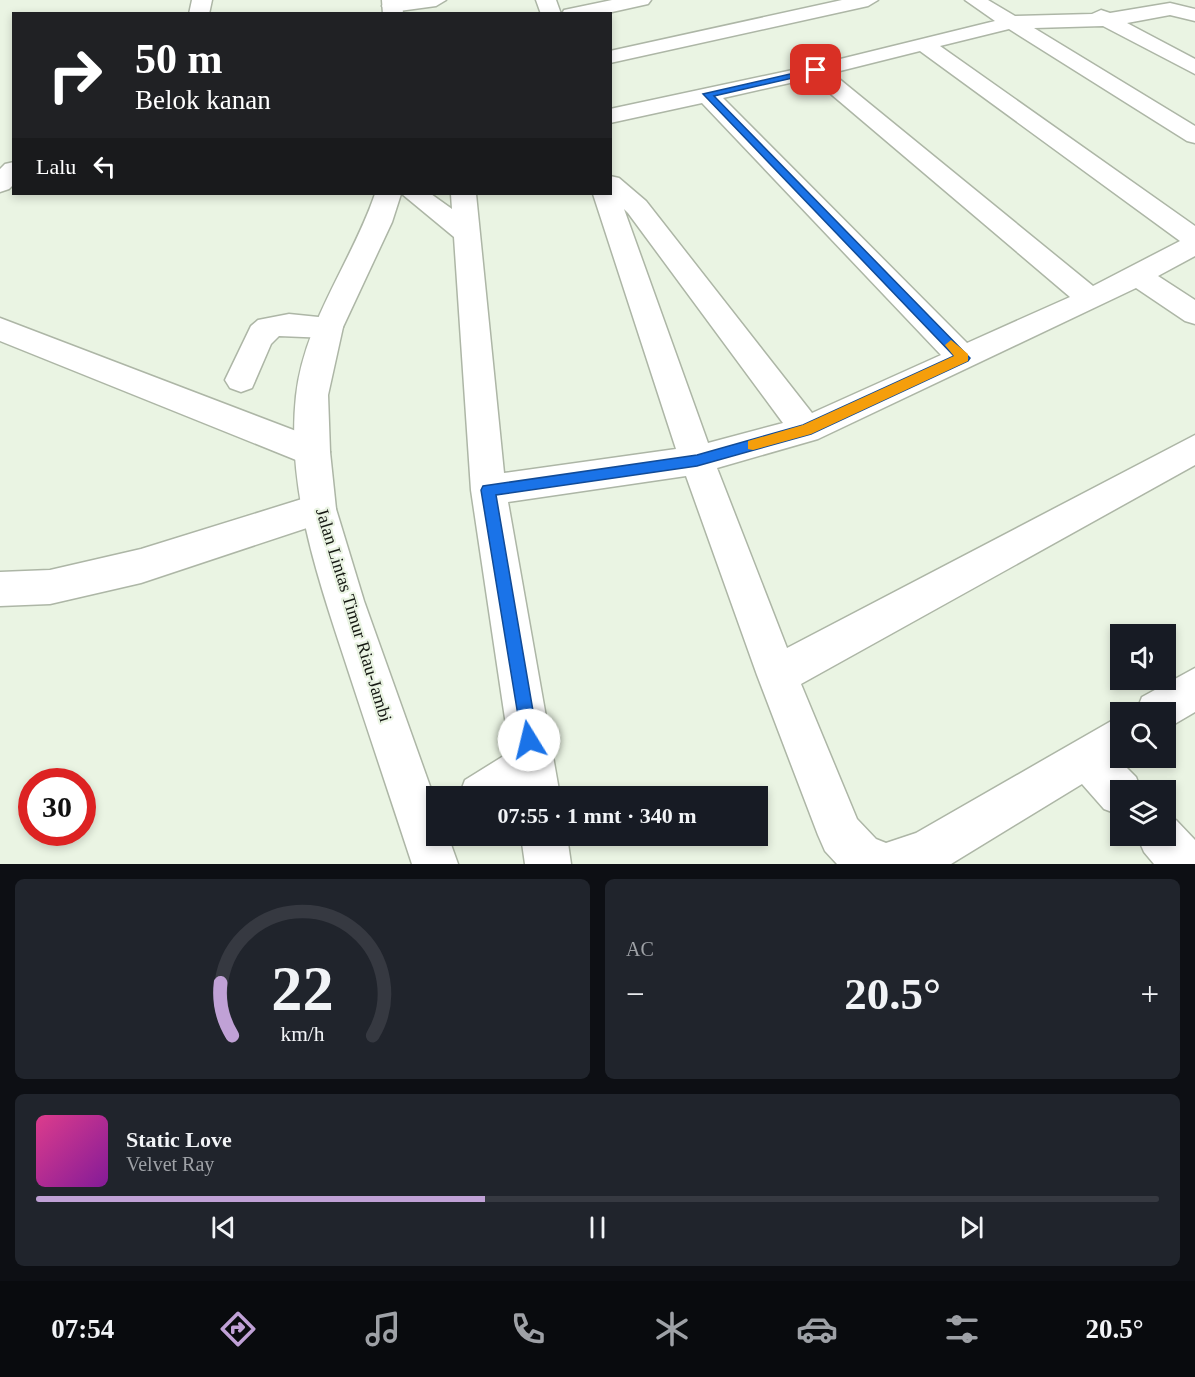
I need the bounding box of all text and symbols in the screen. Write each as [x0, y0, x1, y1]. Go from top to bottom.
icon: right [36, 36, 114, 114]
text: 50 m [135, 36, 223, 82]
pin [790, 44, 841, 95]
icon: arrive [799, 53, 832, 86]
text: Belok kanan [135, 85, 271, 115]
icon: left [88, 150, 121, 183]
text: Lalu [36, 154, 76, 179]
street label: Jalan Lintas Timur Riau-Jambi [312, 506, 396, 724]
map controls [1110, 624, 1176, 846]
button: sound [1110, 624, 1176, 690]
button: search [1110, 702, 1176, 768]
position arrow [497, 708, 561, 772]
speed limit sign: 30 [18, 768, 96, 846]
button: layers [1110, 780, 1176, 846]
text: 07:55 · 1 mnt · 340 m [497, 803, 697, 828]
text: AC [626, 938, 654, 960]
text: 22 [271, 954, 334, 1023]
text: 20.5° [844, 969, 941, 1019]
text: − [626, 976, 645, 1012]
text: + [1140, 976, 1159, 1012]
text: km/h [280, 1022, 325, 1046]
text: Static Love [126, 1127, 232, 1152]
text: Velvet Ray [126, 1153, 214, 1175]
icon: previous [207, 1211, 240, 1244]
icon: pause [581, 1211, 614, 1244]
icon: next [955, 1211, 988, 1244]
icon: directions [217, 1308, 259, 1350]
icon: music [362, 1308, 404, 1350]
icon: phone [507, 1308, 549, 1350]
icon: climate [651, 1308, 693, 1350]
icon: car [796, 1308, 838, 1350]
icon: filters [941, 1308, 983, 1350]
text: 07:54 [51, 1314, 114, 1344]
text: 20.5° [1086, 1314, 1144, 1344]

